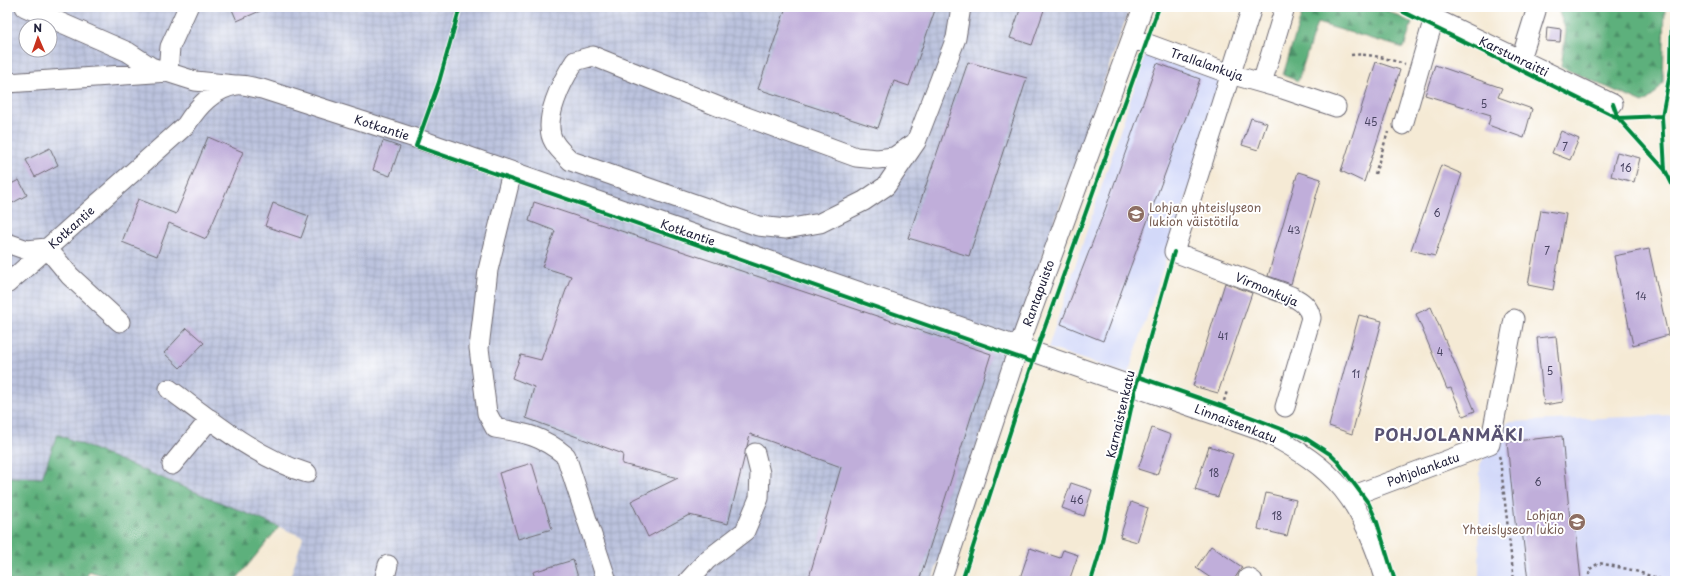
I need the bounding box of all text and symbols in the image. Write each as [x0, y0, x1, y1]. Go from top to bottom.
north arrow [18, 18, 58, 58]
text: N [33, 19, 43, 36]
street label: Karstunraitti [1476, 31, 1552, 81]
street label: Trallalankuja [1168, 43, 1246, 85]
house number: 5 [1481, 96, 1487, 111]
street label: Kotkantie [352, 110, 412, 144]
house number: 45 [1365, 114, 1377, 129]
house number: 7 [1562, 139, 1568, 154]
house number: 16 [1620, 160, 1632, 175]
place label: Lohjan yhteislyseon lukion väistötila [1149, 198, 1261, 230]
street label: Kotkantie [44, 201, 98, 253]
school or university icon: Lohjan yhteislyseon lukion väistötila [1126, 204, 1146, 224]
house number: 6 [1433, 205, 1441, 220]
street label: Kotkantie [658, 214, 718, 250]
house number: 43 [1288, 222, 1301, 237]
house number: 7 [1544, 243, 1550, 258]
street label: Rantapuisto [1018, 257, 1059, 329]
street label: Virmonkuja [1233, 268, 1302, 311]
house number: 14 [1635, 288, 1647, 303]
house number: 41 [1218, 328, 1228, 343]
house number: 4 [1437, 344, 1444, 359]
house number: 5 [1547, 363, 1553, 378]
house number: 11 [1352, 366, 1360, 381]
street label: Karnaistenkatu [1101, 368, 1139, 460]
street label: Linnaistenkatu [1192, 399, 1280, 447]
district label: POHJOLANMÄKI [1374, 422, 1524, 446]
street label: Pohjolankatu [1384, 448, 1462, 490]
house number: 18 [1209, 465, 1219, 480]
house number: 6 [1534, 474, 1542, 489]
house number: 46 [1070, 492, 1084, 507]
place label: Lohjan Yhteislyseon lukio [1462, 506, 1564, 538]
house number: 18 [1272, 508, 1282, 523]
school or university icon: Lohjan Yhteislyseon lukio [1567, 512, 1587, 532]

